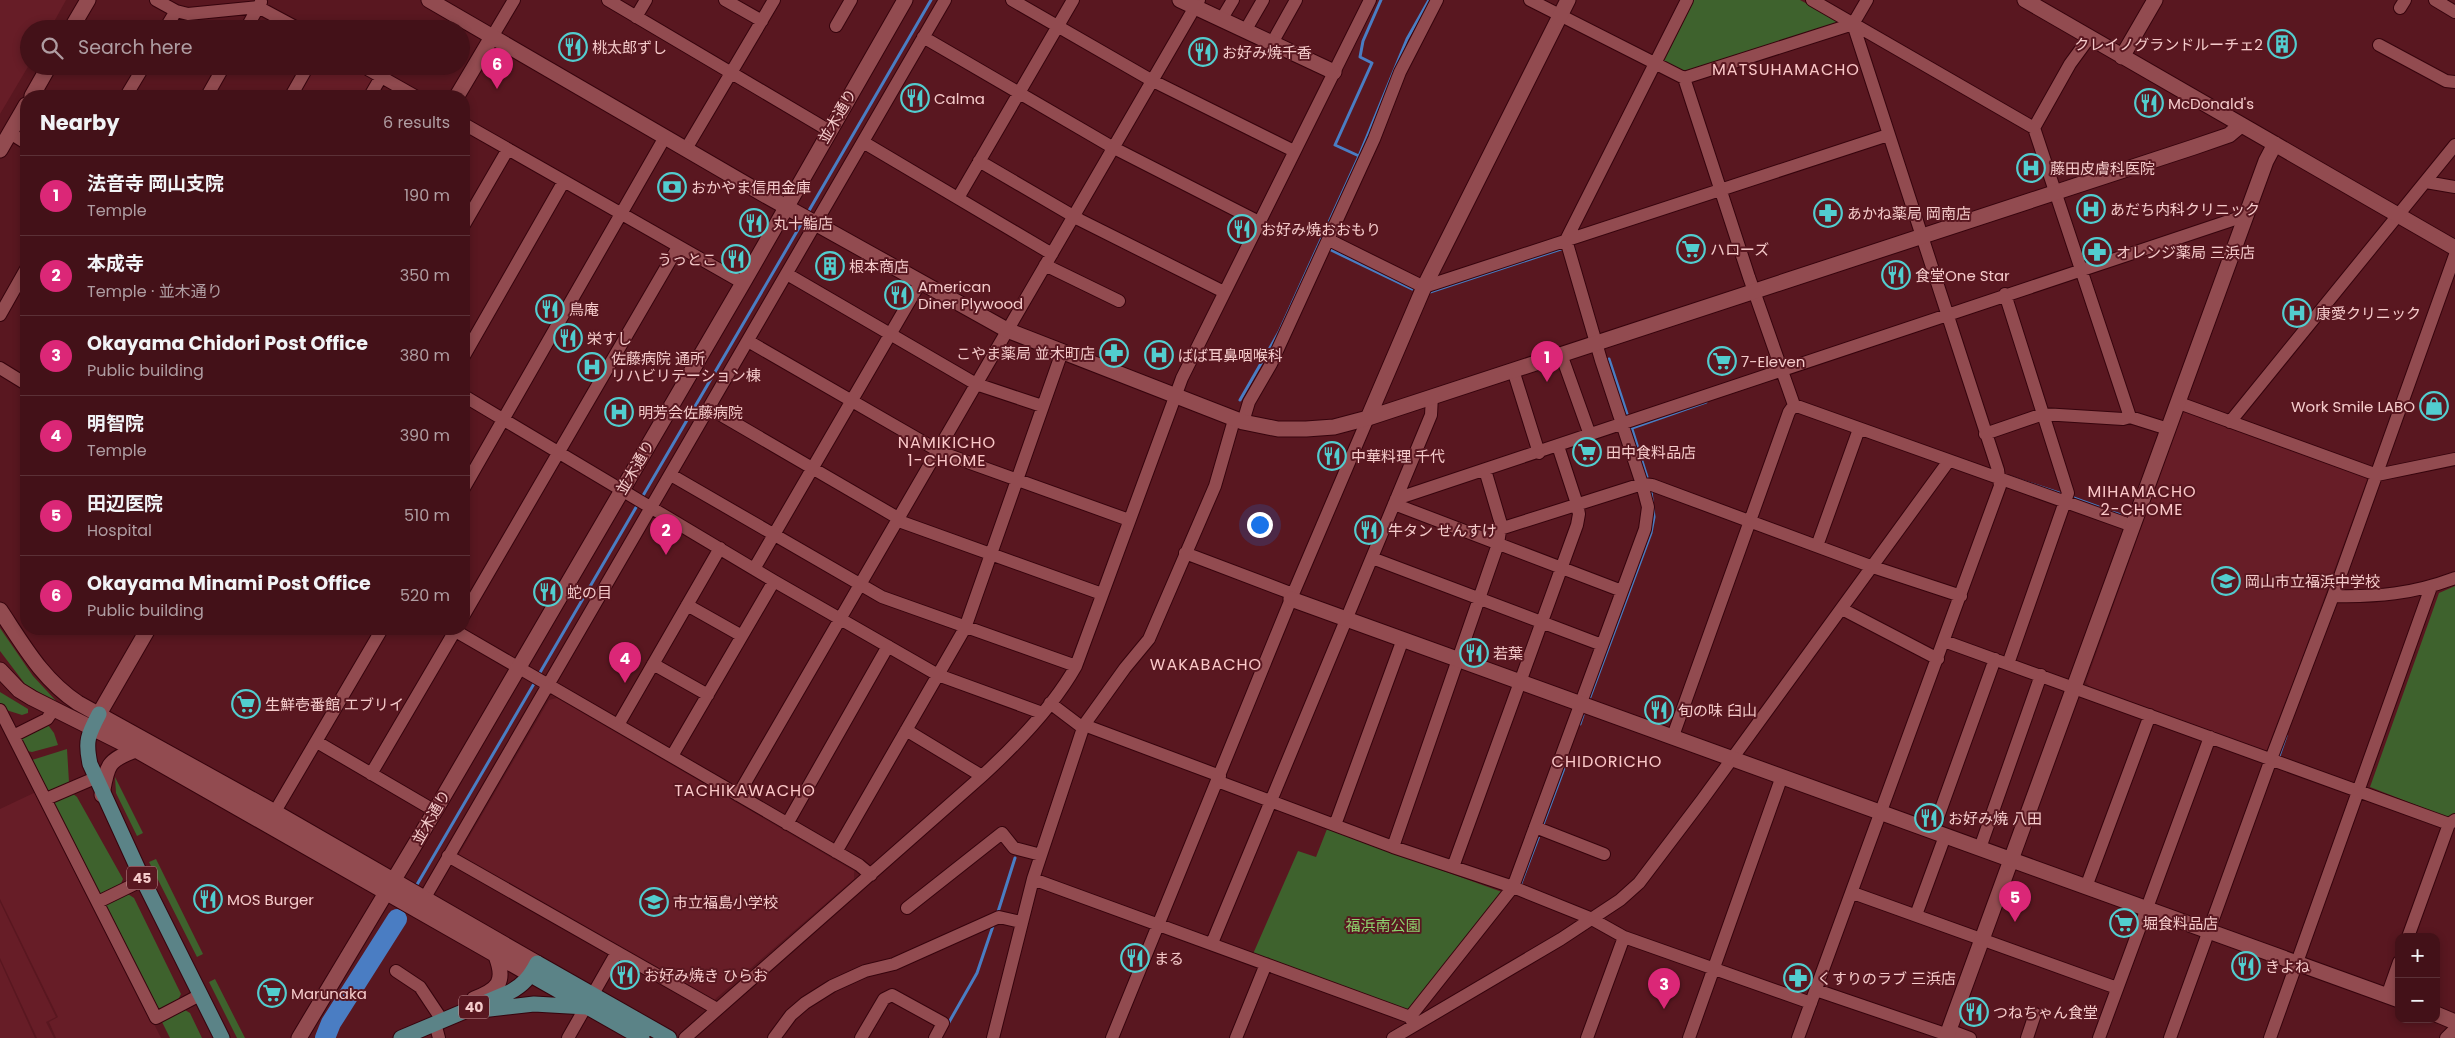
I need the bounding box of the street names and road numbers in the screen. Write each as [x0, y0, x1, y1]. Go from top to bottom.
street label: 並木通り [813, 85, 861, 147]
street label: 並木通り [611, 436, 659, 498]
street label: 並木通り [407, 786, 455, 848]
road number: 45 [127, 866, 157, 890]
road number: 40 [459, 996, 489, 1019]

